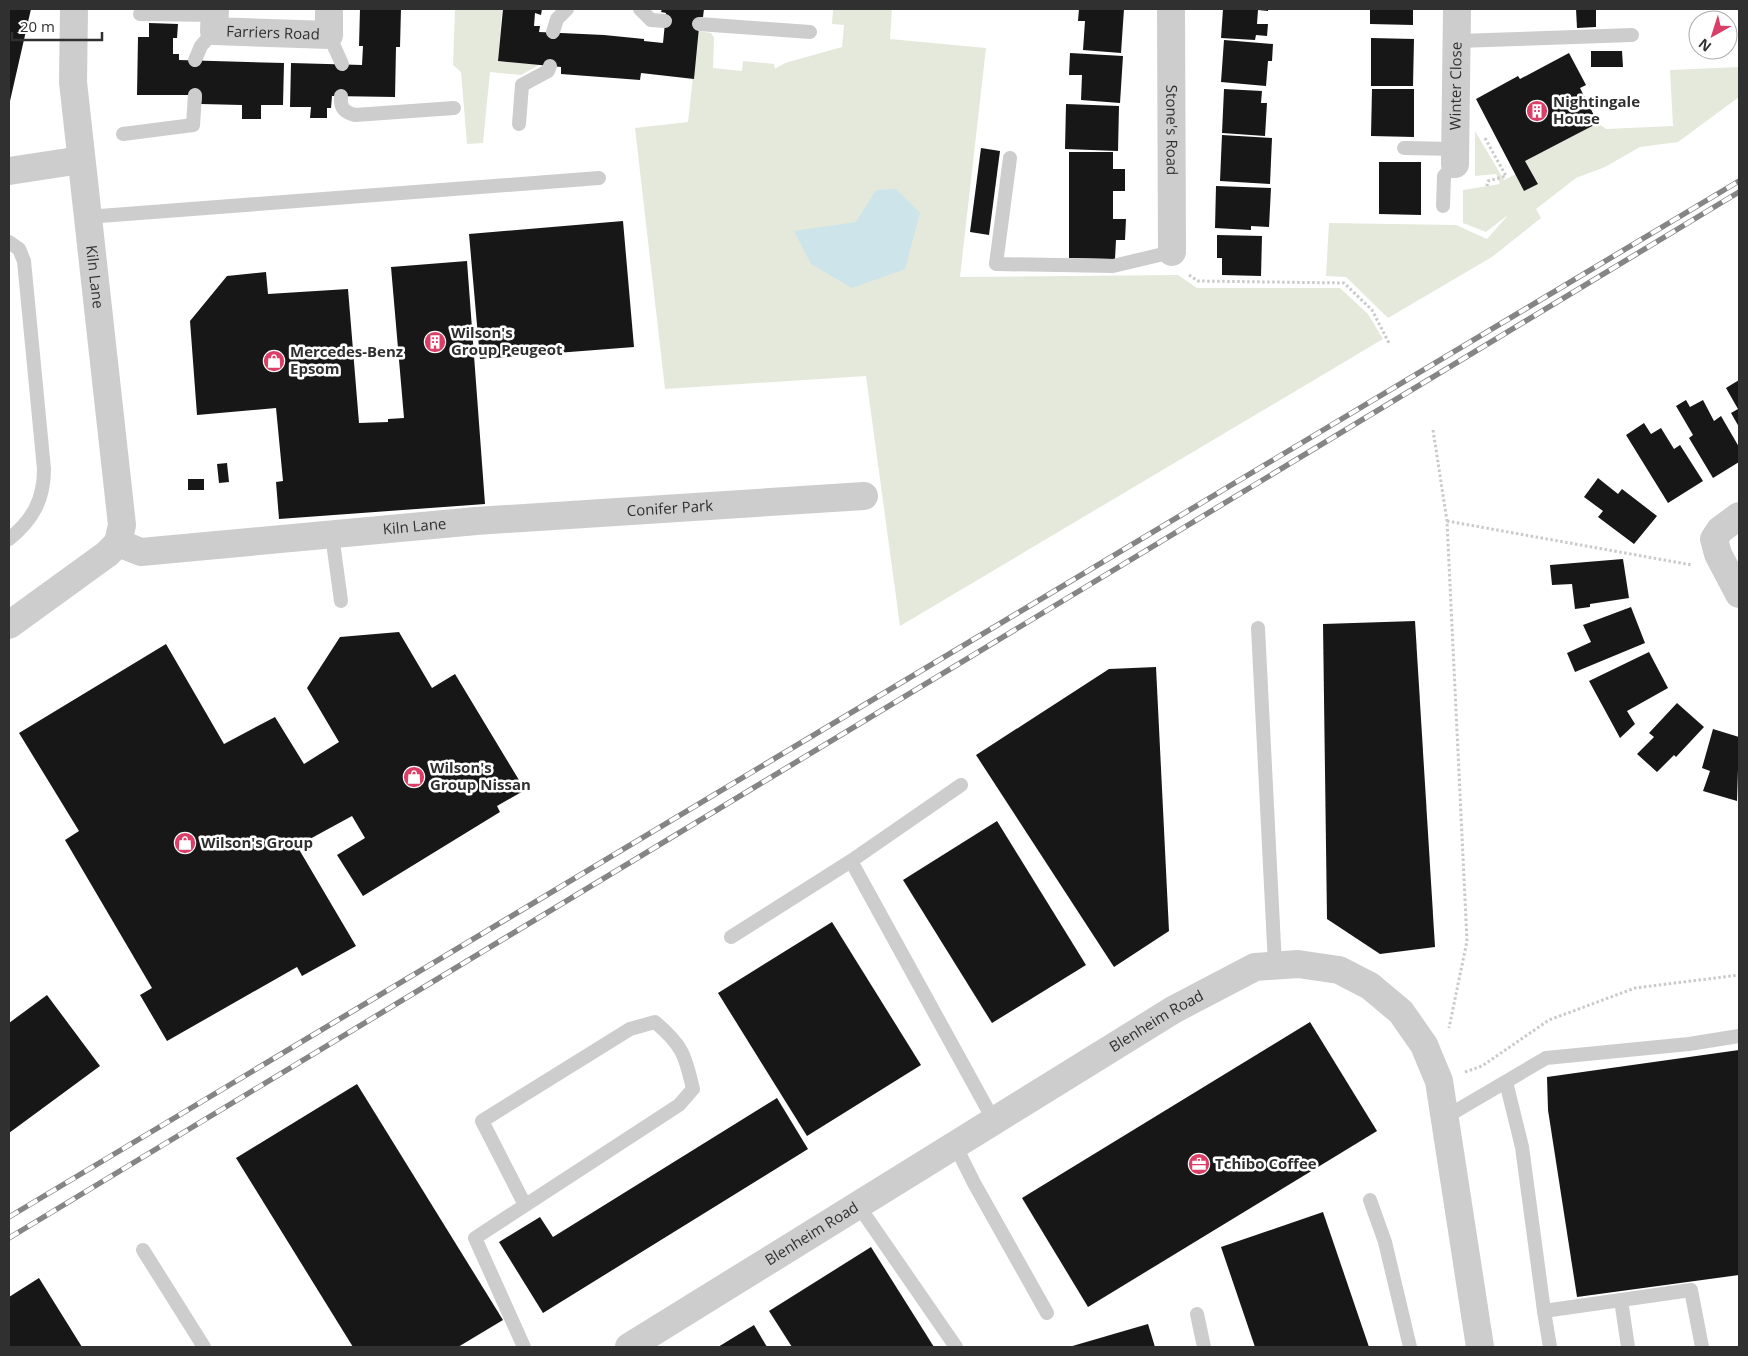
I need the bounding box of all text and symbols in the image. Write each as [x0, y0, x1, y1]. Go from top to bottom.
scale bar [12, 10, 102, 42]
north arrow [1688, 10, 1738, 60]
text: 20 m [20, 16, 55, 36]
street label: Farriers Road [226, 20, 320, 44]
text: N [1694, 35, 1715, 56]
street label: Winter Close [1444, 42, 1466, 130]
street label: Stone's Road [1162, 85, 1183, 175]
place label: Nightingale House [1553, 91, 1640, 128]
building icon: Nightingale House [1525, 99, 1549, 123]
street label: Kiln Lane [82, 244, 109, 309]
place label: Wilson's Group Peugeot [451, 322, 563, 359]
building icon: Wilson's Group Peugeot [423, 330, 447, 354]
place label: Mercedes-Benz Epsom [290, 341, 403, 378]
shop icon: Mercedes-Benz Epsom [262, 349, 286, 373]
street label: Conifer Park [626, 495, 714, 520]
street label: Kiln Lane [382, 513, 447, 539]
place label: Wilson's Group Nissan [430, 757, 531, 794]
shop icon: Wilson's Group Nissan [402, 765, 426, 789]
shop icon: Wilson's Group [173, 831, 197, 855]
place label: Wilson's Group [201, 832, 313, 852]
street label: Blenheim Road [1105, 985, 1207, 1056]
office icon: Tchibo Coffee [1187, 1152, 1211, 1176]
place label: Tchibo Coffee [1215, 1153, 1317, 1173]
street label: Blenheim Road [761, 1196, 862, 1269]

